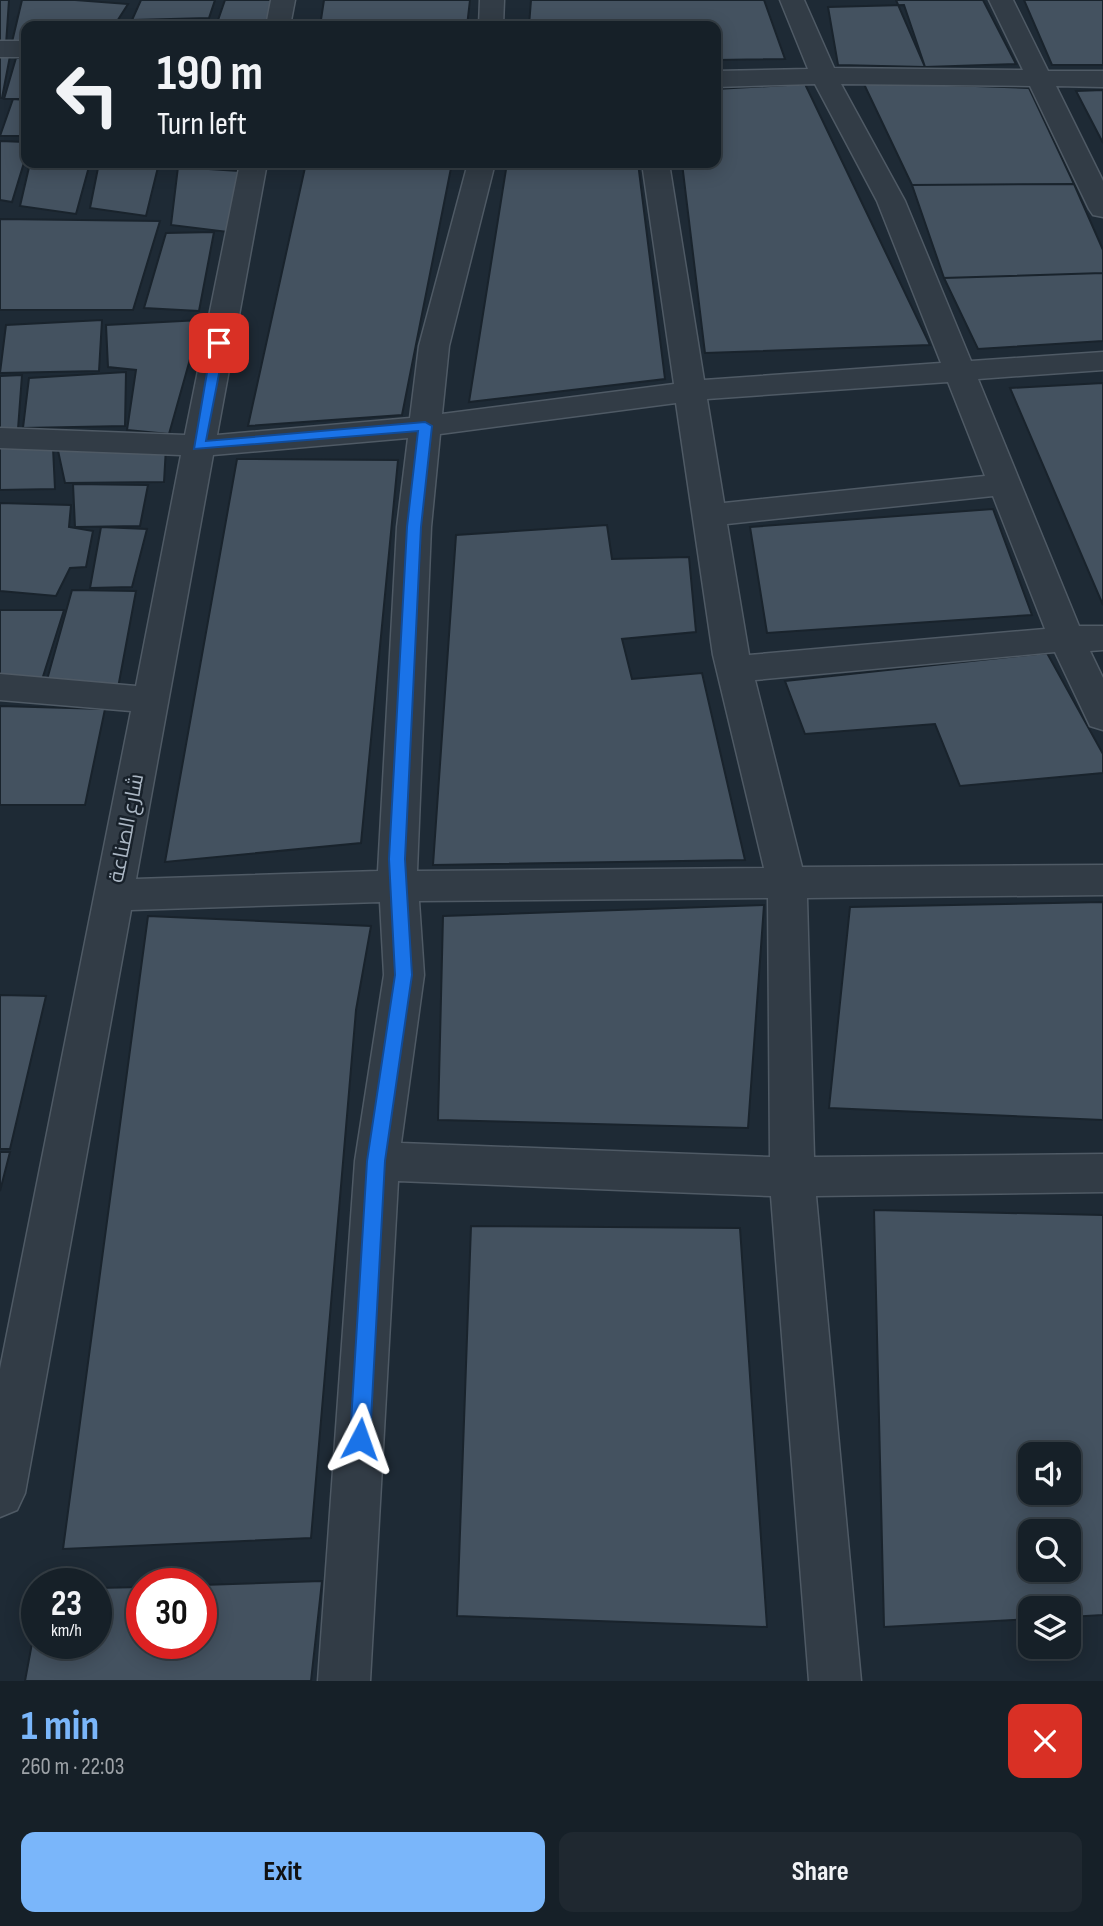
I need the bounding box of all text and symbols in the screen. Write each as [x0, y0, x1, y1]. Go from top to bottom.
text: 190 m [157, 45, 263, 104]
icon: left [42, 49, 133, 140]
text: Turn left [157, 105, 247, 144]
pin [189, 313, 249, 373]
icon: arrive [200, 324, 238, 362]
street label: شارع الصناعة [104, 772, 150, 885]
position arrow [323, 1402, 397, 1476]
map controls [1018, 1442, 1081, 1659]
button: sound [1018, 1442, 1081, 1505]
button: search [1018, 1519, 1081, 1582]
speed limit sign: 30 [126, 1568, 217, 1659]
text: 23 [51, 1583, 82, 1626]
button: layers [1018, 1596, 1081, 1659]
text: km/h [51, 1620, 82, 1641]
text: 1 min [21, 1701, 99, 1752]
button: close [1008, 1704, 1082, 1778]
text: 260 m · 22:03 [21, 1753, 124, 1781]
button: Exit [21, 1832, 545, 1912]
button: Share [559, 1832, 1082, 1912]

